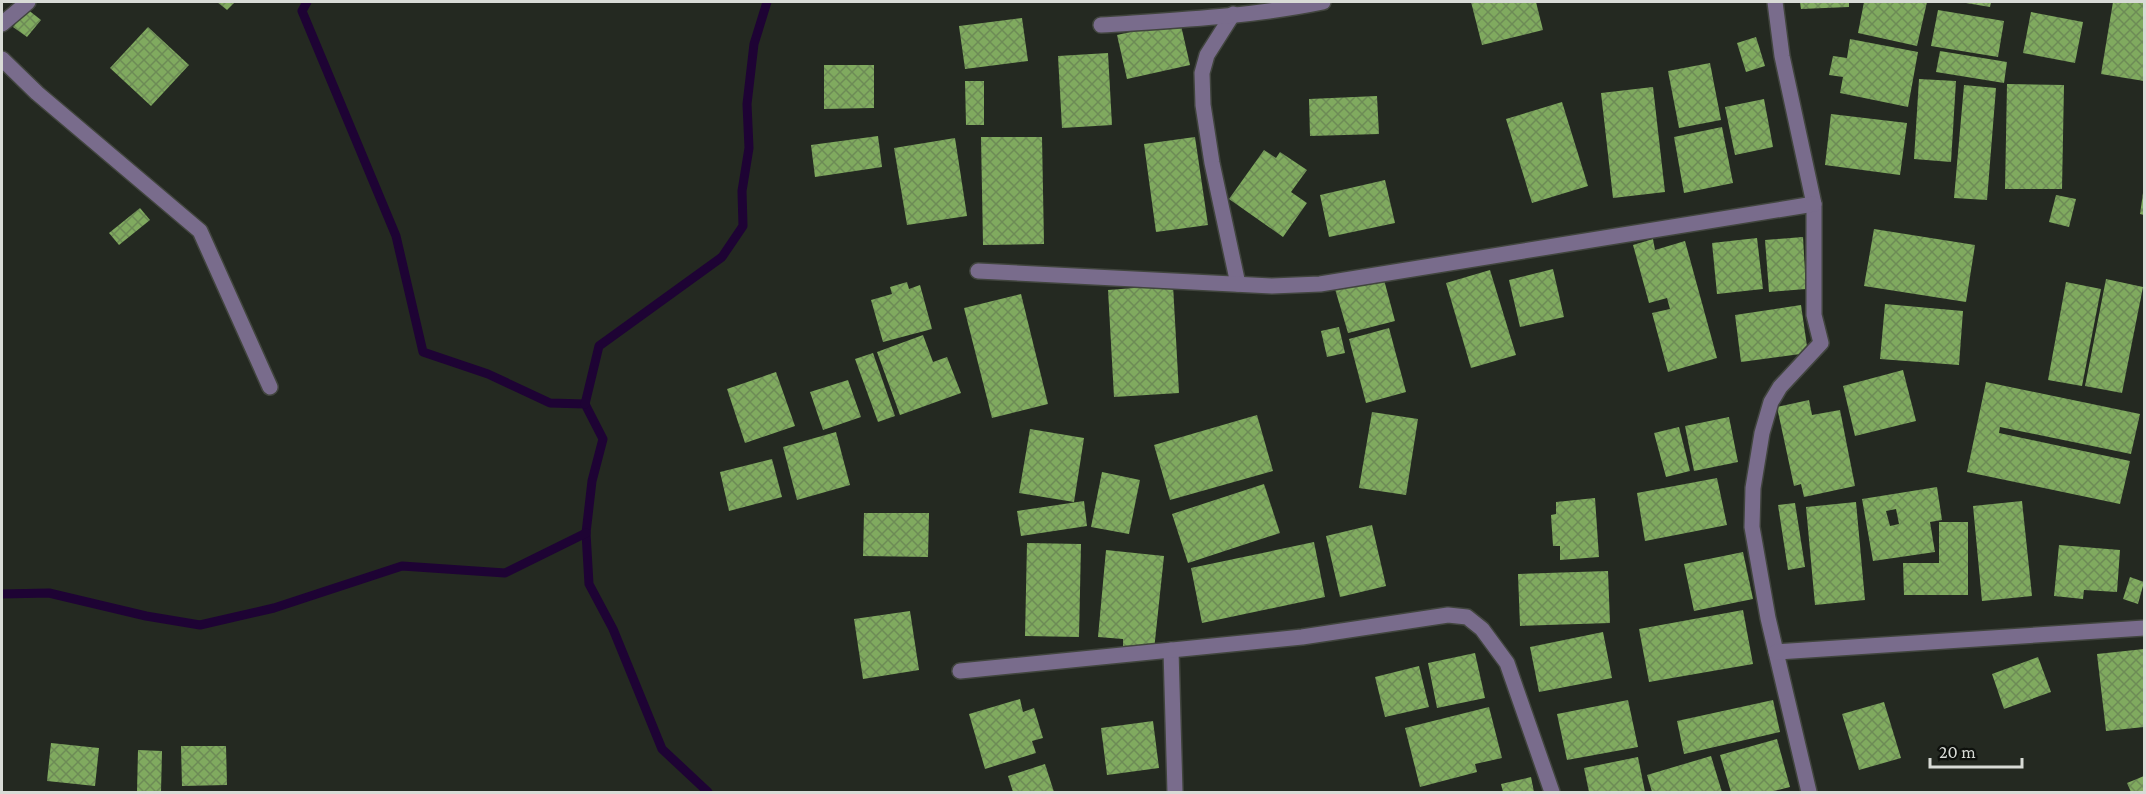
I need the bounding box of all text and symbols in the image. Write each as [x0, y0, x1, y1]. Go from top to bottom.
scale bar [1930, 731, 2022, 769]
text: 20 m [1939, 742, 1976, 762]

